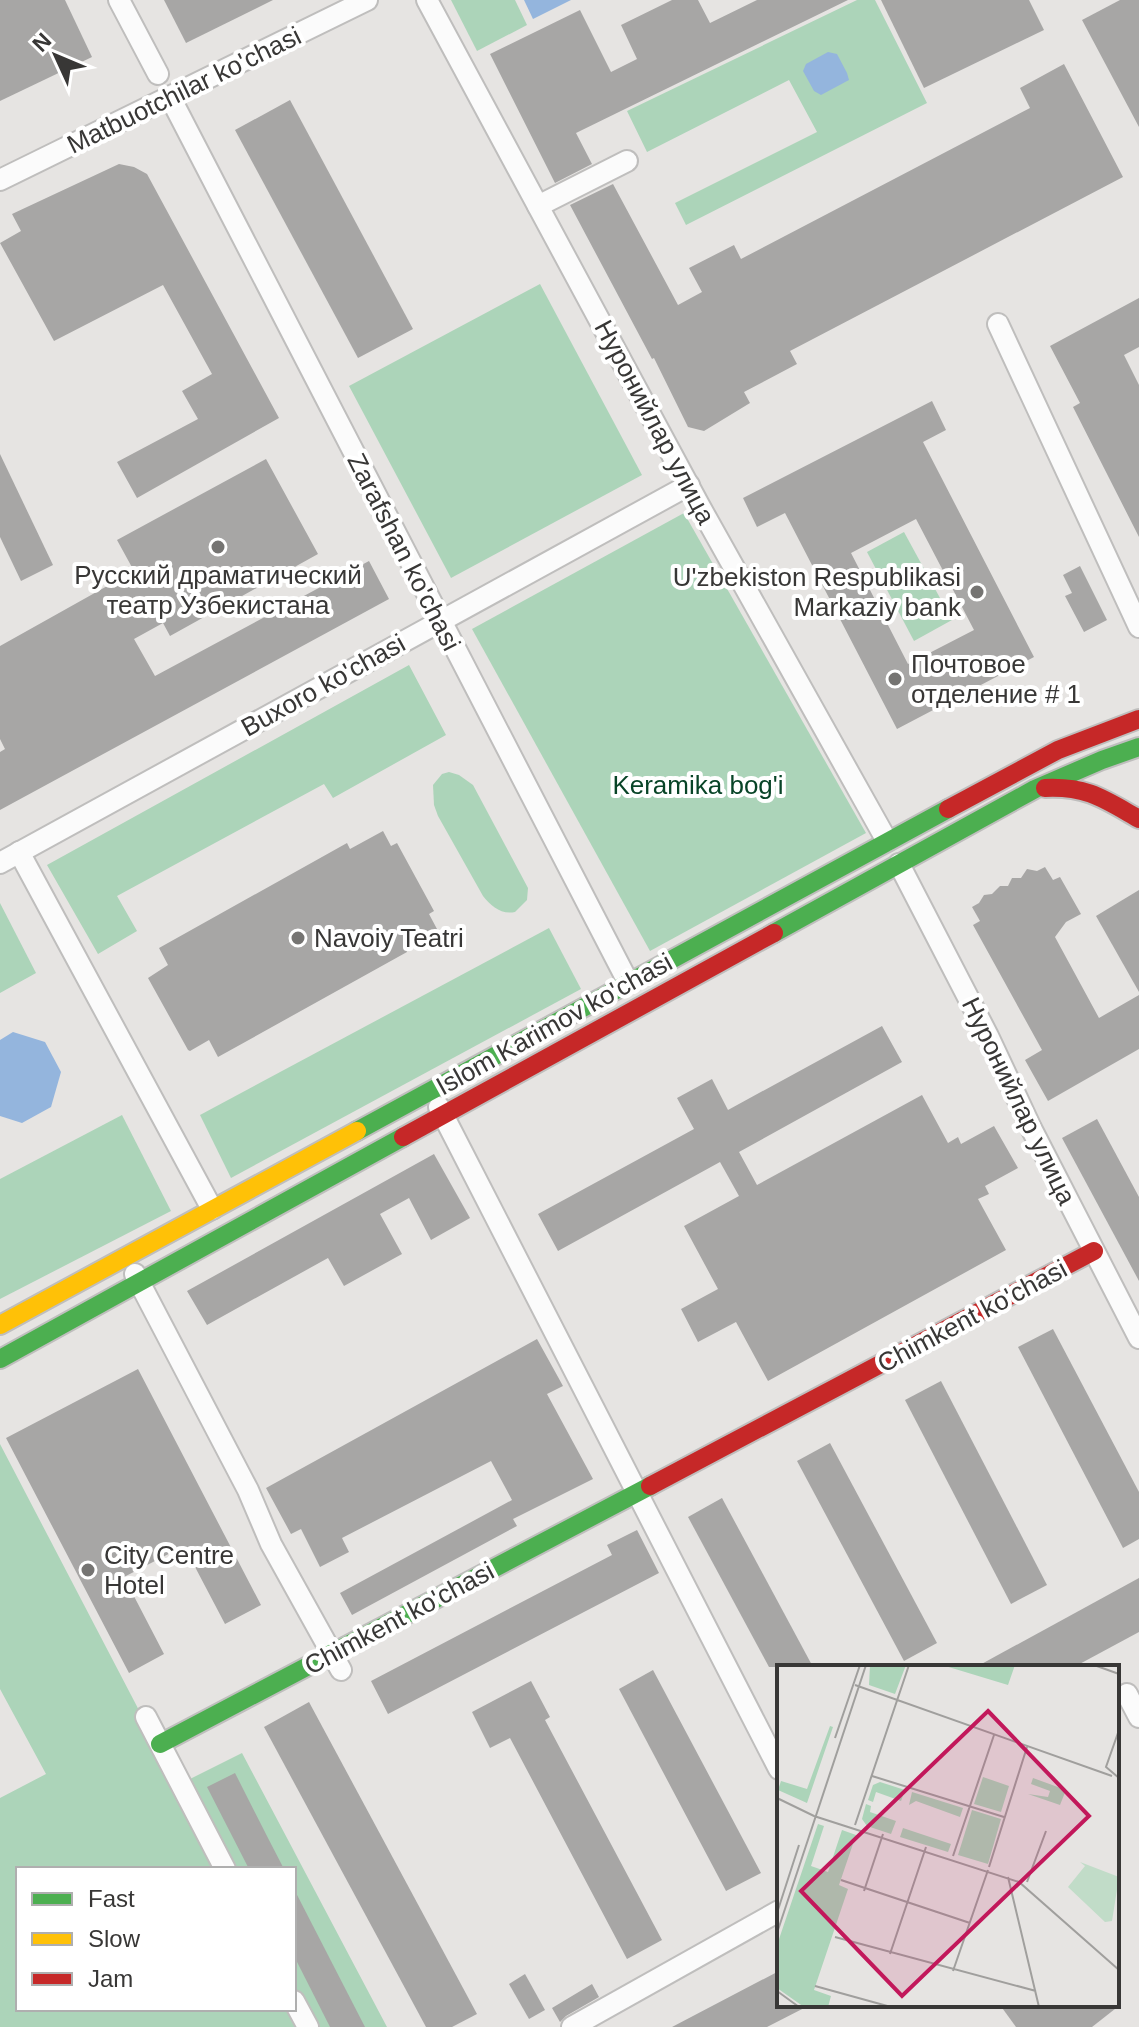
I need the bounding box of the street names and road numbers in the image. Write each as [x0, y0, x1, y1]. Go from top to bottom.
street label: Matbuotchilar ko'chasi [62, 20, 306, 160]
street label: Нуронийлар улица [589, 315, 722, 530]
street label: Zarafshan ko'chasi [341, 448, 467, 656]
street label: Buxoro ko'chasi [236, 628, 410, 742]
street label: Islom Karimov ko'chasi [431, 947, 677, 1101]
street label: Нуронийлар улица [956, 993, 1082, 1210]
street label: Chimkent ko'chasi [872, 1253, 1072, 1379]
street label: Chimkent ko'chasi [299, 1555, 499, 1681]

